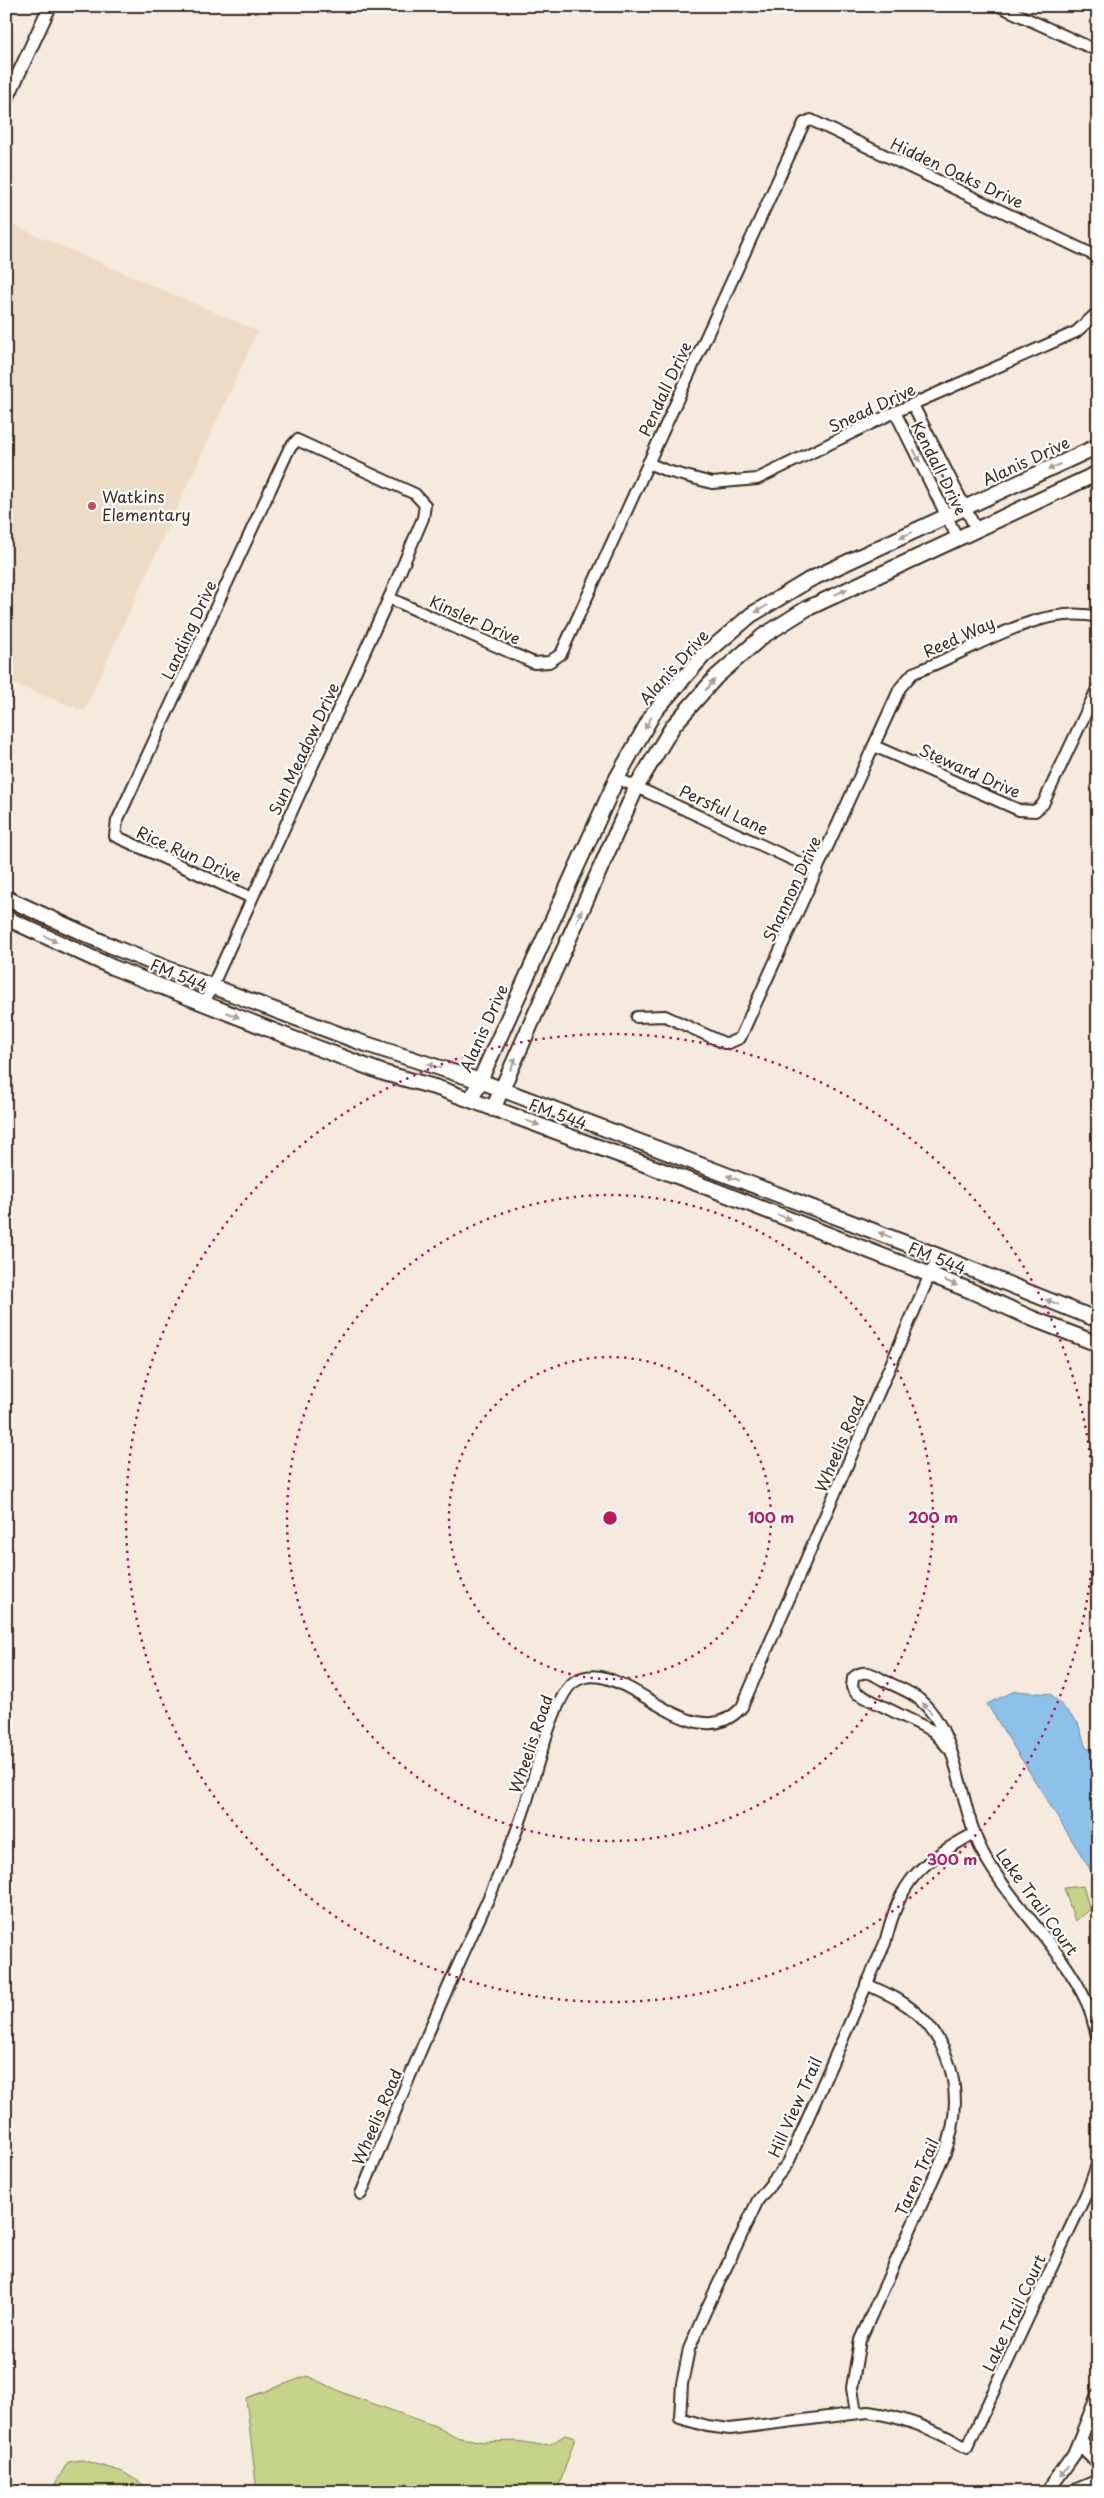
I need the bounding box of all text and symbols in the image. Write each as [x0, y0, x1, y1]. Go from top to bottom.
street label: Hidden Oaks Drive [887, 131, 1028, 214]
street label: Pendall Drive [632, 337, 697, 440]
street label: Snead Drive [824, 376, 919, 438]
street label: Kendall Drive [906, 417, 974, 519]
street label: Alanis Drive [978, 429, 1074, 491]
one-way arrow [913, 449, 921, 463]
one-way arrow [1047, 463, 1061, 471]
place label: Watkins Elementary [102, 484, 191, 526]
marker: Watkins Elementary [86, 500, 98, 512]
one-way arrow [899, 532, 913, 540]
street label: Landing Drive [155, 576, 222, 683]
one-way arrow [834, 587, 848, 595]
street label: Kinsler Drive [426, 588, 525, 650]
one-way arrow [755, 604, 768, 613]
street label: Reed Way [919, 610, 998, 663]
street label: Alanis Drive [633, 623, 714, 709]
street label: Sun Meadow Drive [262, 678, 344, 819]
one-way arrow [704, 678, 715, 691]
one-way arrow [643, 716, 652, 730]
street label: Steward Drive [916, 737, 1025, 803]
street label: Persful Lane [676, 778, 773, 840]
street label: Rice Run Drive [133, 819, 246, 887]
street label: Shannon Drive [756, 832, 826, 945]
one-way arrow [575, 909, 583, 923]
one-way arrow [43, 934, 58, 943]
street label: FM 544 [147, 952, 212, 997]
street label: Alanis Drive [453, 980, 513, 1075]
one-way arrow [226, 1011, 241, 1019]
one-way arrow [509, 1057, 517, 1071]
one-way arrow [426, 1062, 441, 1069]
street label: FM 544 [526, 1091, 591, 1135]
one-way arrow [526, 1119, 541, 1127]
one-way arrow [726, 1173, 741, 1181]
one-way arrow [777, 1213, 792, 1221]
one-way arrow [878, 1231, 893, 1238]
street label: FM 544 [905, 1235, 970, 1280]
one-way arrow [944, 1279, 958, 1287]
one-way arrow [1045, 1298, 1060, 1306]
street label: Wheelis Road [808, 1392, 870, 1495]
text: 100 m [748, 1505, 794, 1528]
text: 200 m [908, 1505, 958, 1528]
centre of rings [601, 1509, 619, 1527]
street label: Wheelis Road [502, 1691, 558, 1796]
one-way arrow [921, 1702, 932, 1715]
street label: Lake Trail Court [991, 1843, 1085, 1960]
text: 300 m [927, 1847, 977, 1870]
street label: Hill View Trail [761, 2052, 827, 2161]
street label: Wheelis Road [345, 2065, 407, 2168]
street label: Taren Trail [888, 2134, 944, 2219]
street label: Lake Trail Court [975, 2250, 1051, 2375]
one-way arrow [1059, 2464, 1069, 2478]

